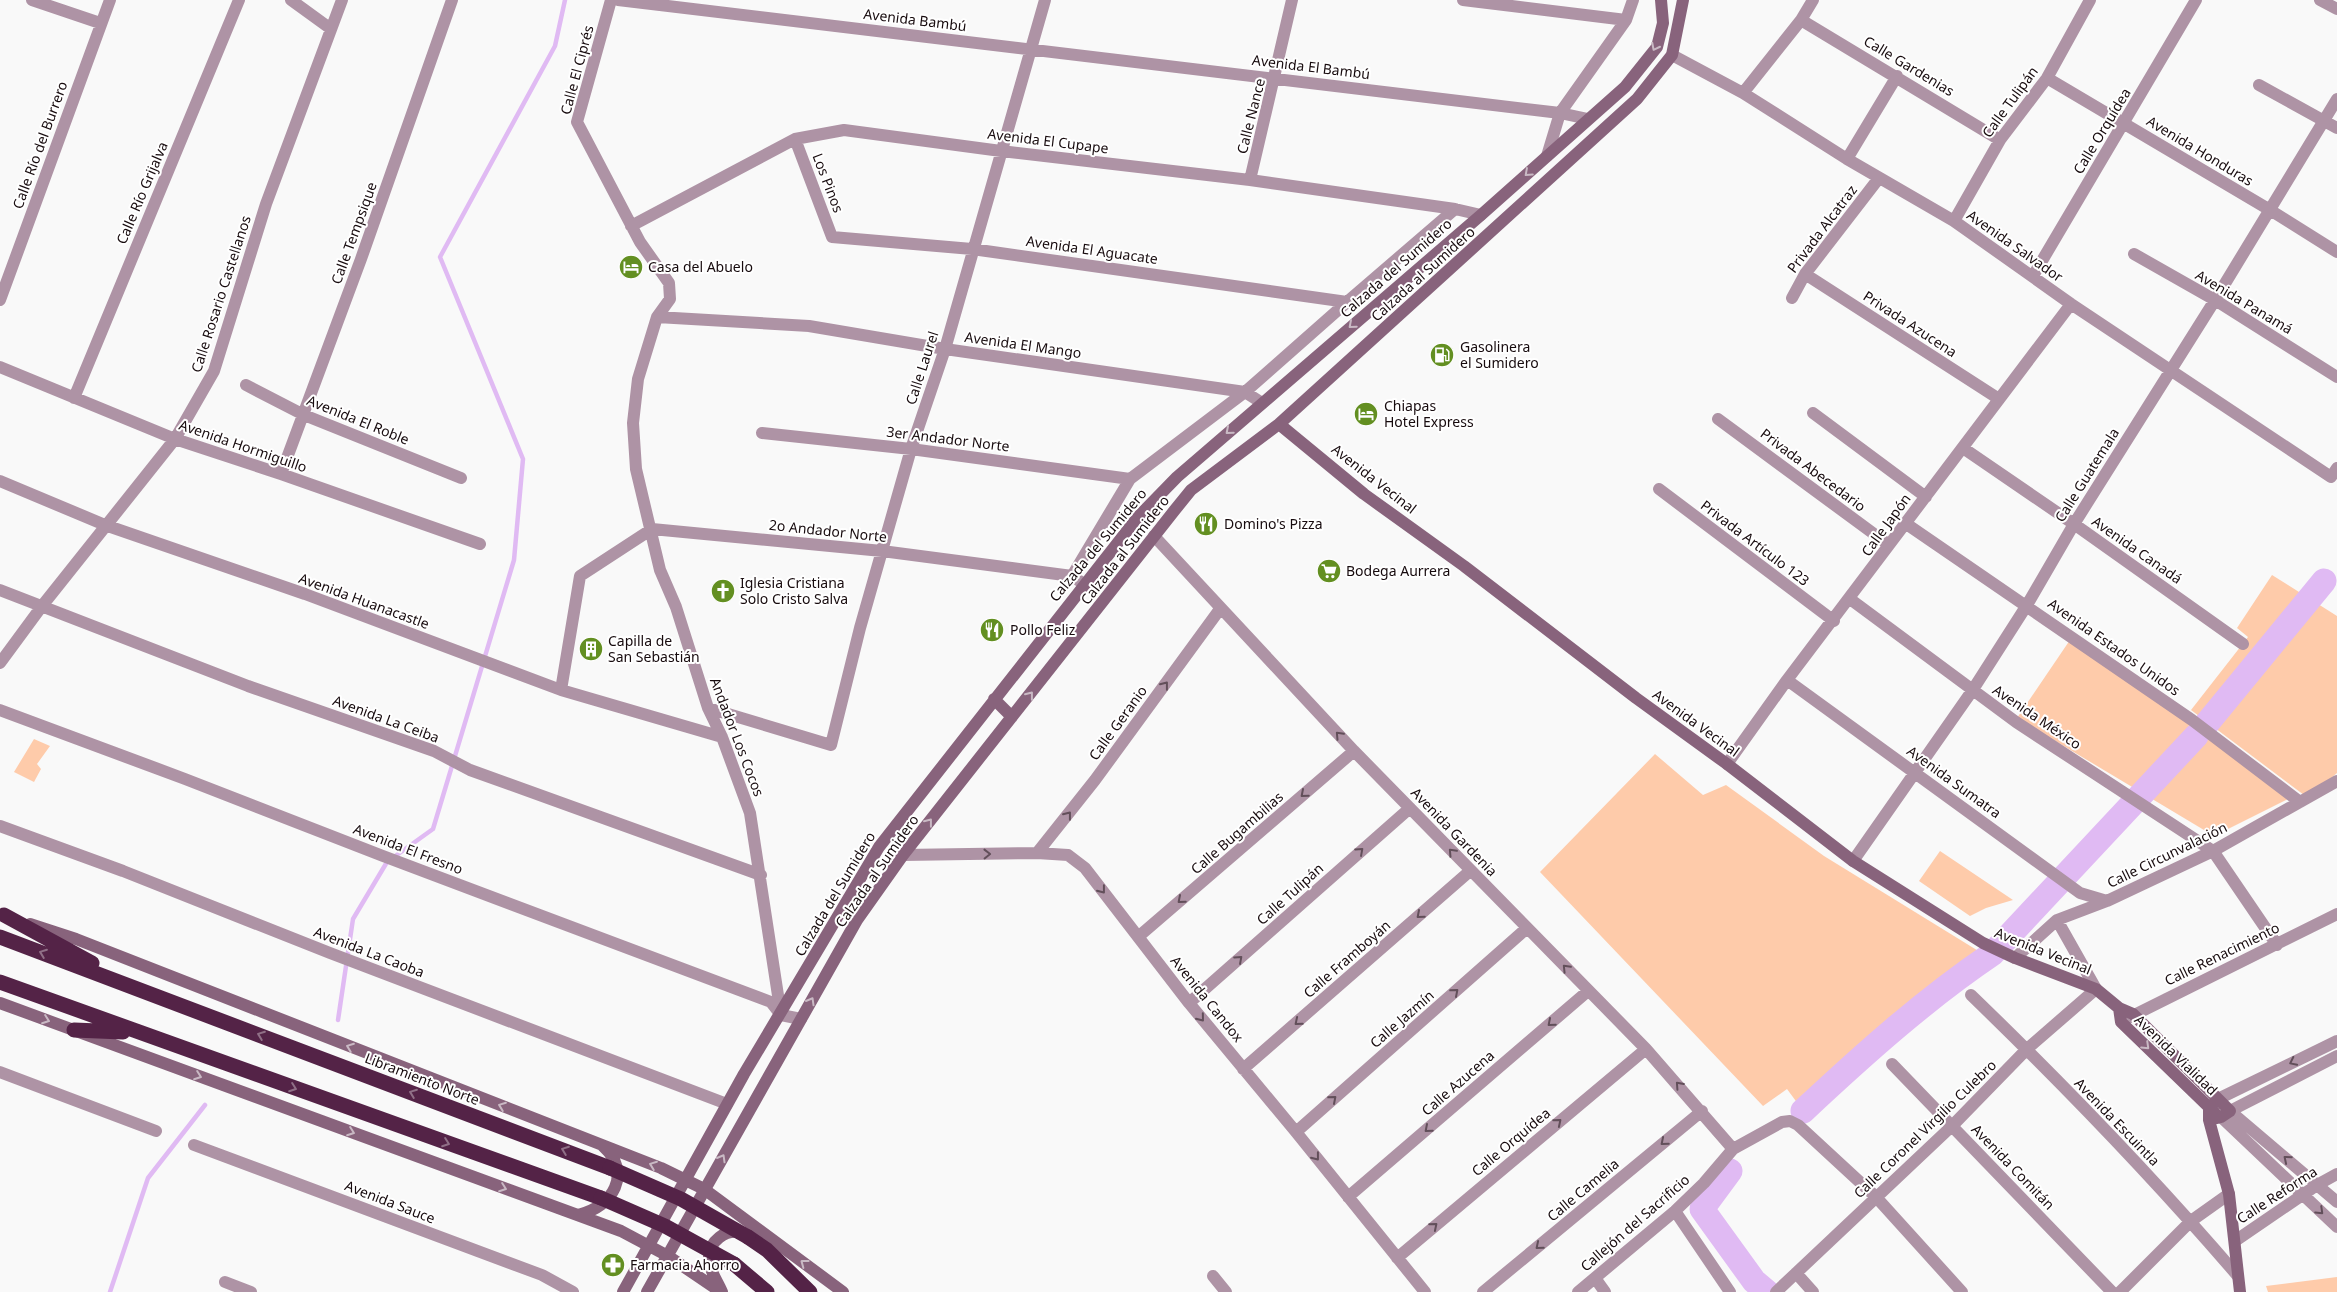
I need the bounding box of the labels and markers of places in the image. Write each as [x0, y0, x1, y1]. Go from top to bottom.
hotel icon: Casa del Abuelo [618, 254, 644, 280]
place label: Casa del Abuelo [648, 257, 753, 276]
place label: Gasolinera el Sumidero [1460, 337, 1539, 372]
fuel station icon: Gasolinera el Sumidero [1429, 342, 1455, 368]
place label: Chiapas Hotel Express [1384, 396, 1474, 431]
hotel icon: Chiapas Hotel Express [1353, 401, 1379, 427]
restaurant icon: Domino's Pizza [1193, 511, 1219, 537]
place label: Domino's Pizza [1224, 514, 1323, 533]
supermarket icon: Bodega Aurrera [1316, 558, 1342, 584]
place label: Bodega Aurrera [1346, 561, 1450, 580]
place label: Iglesia Cristiana Solo Cristo Salva [740, 573, 848, 608]
church icon: Iglesia Cristiana Solo Cristo Salva [710, 578, 736, 604]
restaurant icon: Pollo Feliz [979, 617, 1005, 643]
place label: Pollo Feliz [1010, 620, 1076, 639]
place label: Capilla de San Sebastián [608, 631, 700, 666]
building icon: Capilla de San Sebastián [578, 636, 604, 662]
pharmacy icon: Farmacia Ahorro [600, 1252, 626, 1278]
place label: Farmacia Ahorro [630, 1255, 740, 1274]

